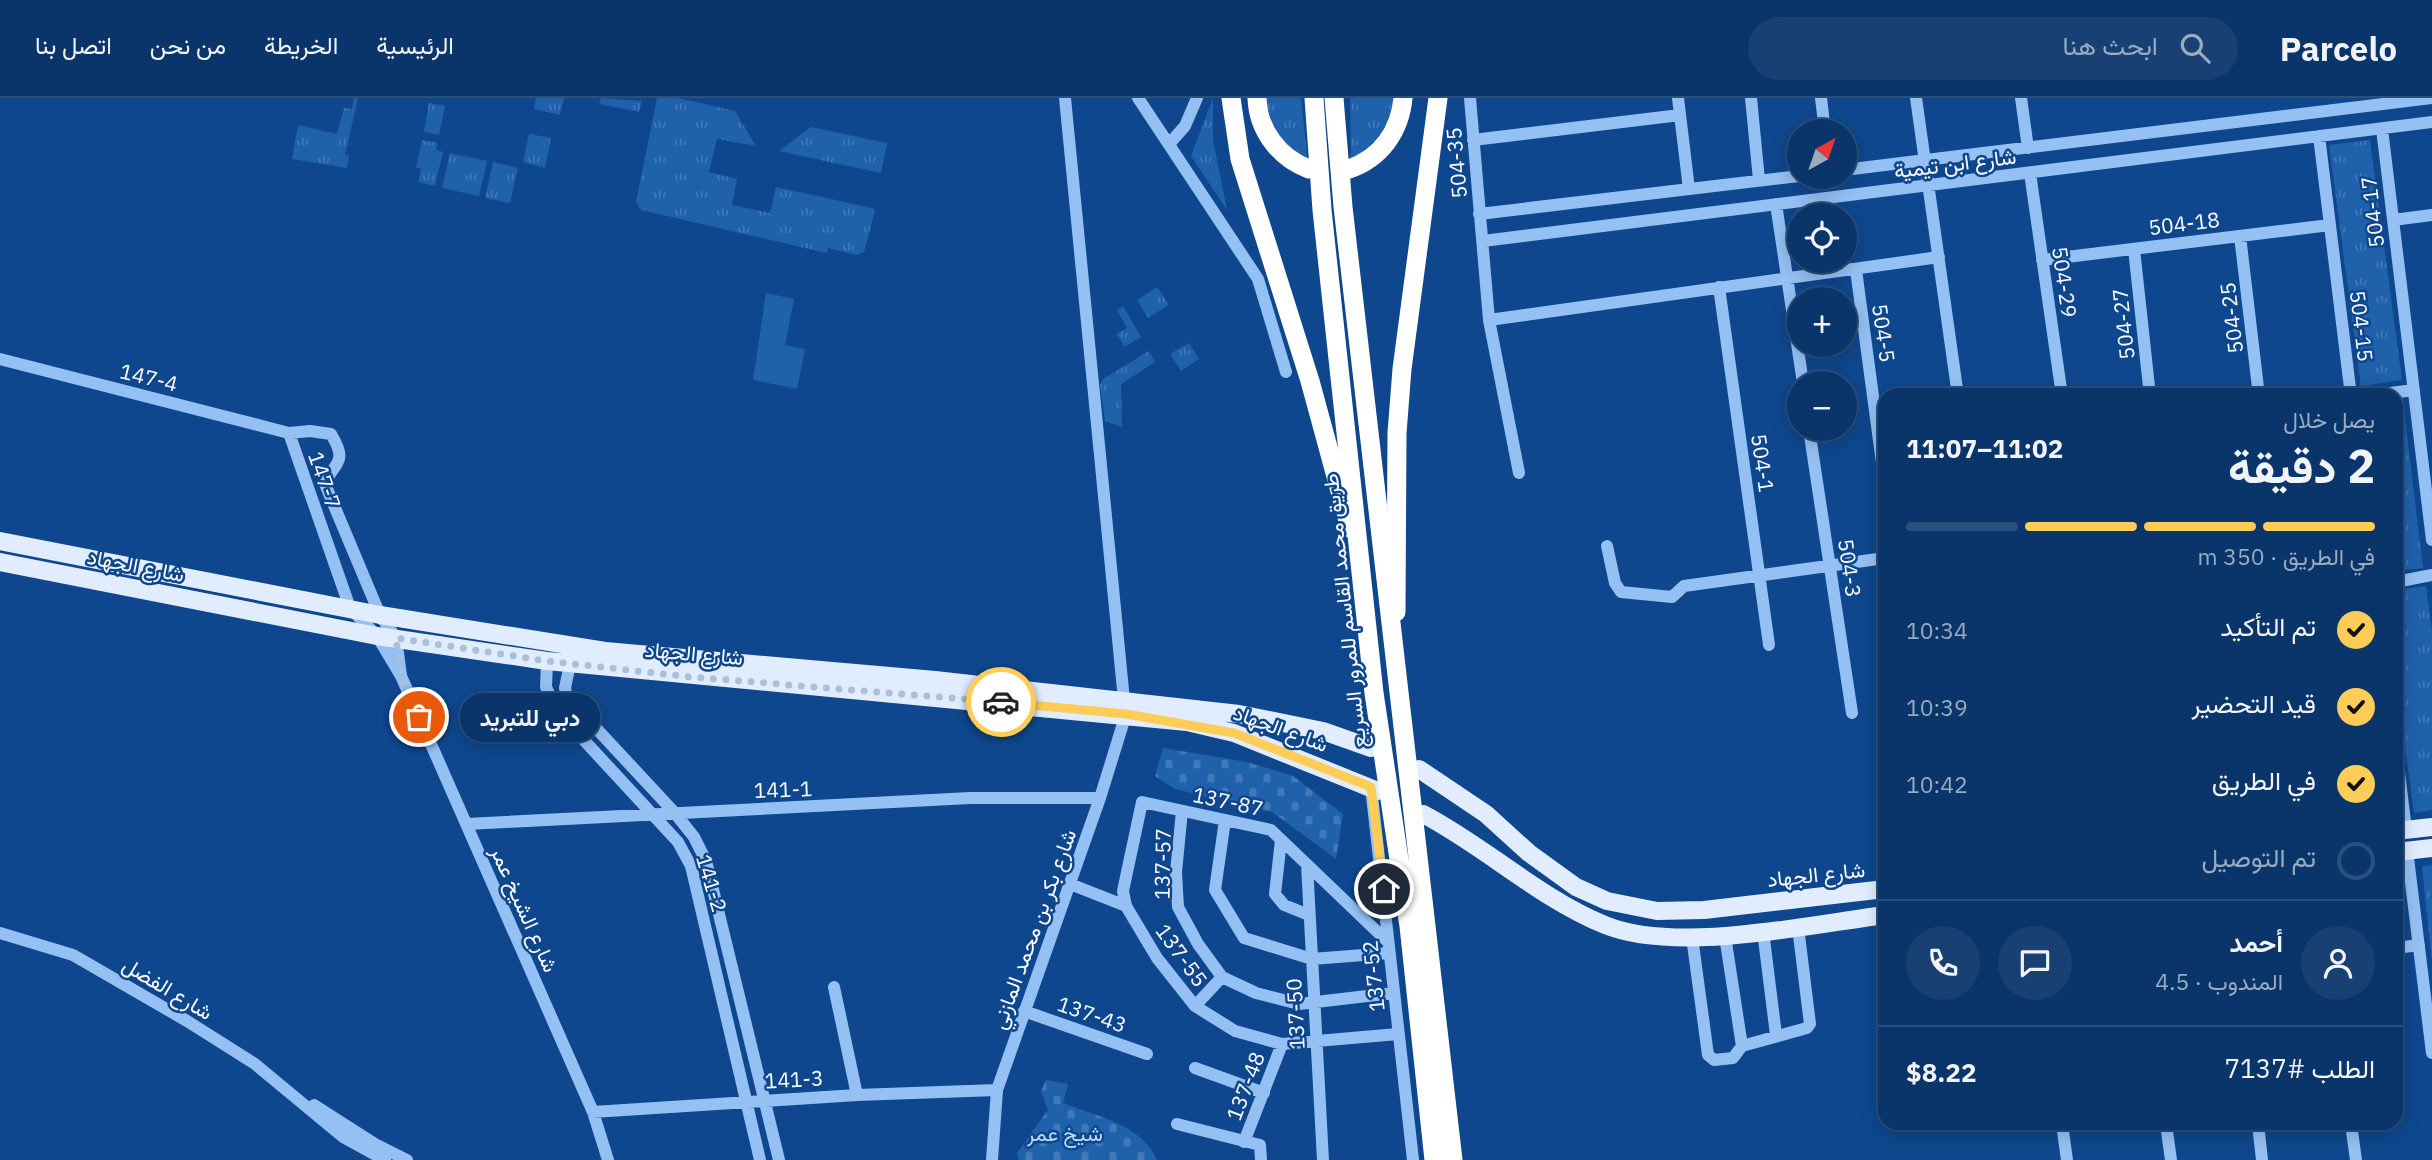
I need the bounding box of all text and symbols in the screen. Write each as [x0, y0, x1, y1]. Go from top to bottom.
search box [1748, 17, 2238, 80]
text: Parcelo [2280, 27, 2397, 70]
text: ابحث هنا [2062, 28, 2158, 62]
text: اتصل بنا [35, 29, 112, 61]
text: من نحن [150, 29, 226, 61]
text: الخريطة [264, 29, 338, 61]
text: الرئيسية [376, 29, 454, 61]
icon: search [2176, 29, 2214, 67]
north arrow [1787, 119, 1857, 189]
map controls [1787, 119, 1857, 441]
street label: 504-35 [1439, 126, 1473, 200]
street label: شارع ابن تيمية [1892, 142, 2018, 185]
street label: 504-17 [2354, 175, 2390, 249]
button: locate [1787, 203, 1857, 273]
street label: 504-18 [2147, 205, 2221, 241]
street label: 504-29 [2046, 245, 2084, 319]
street label: 504-25 [2213, 281, 2249, 355]
button: + [1787, 287, 1857, 357]
street label: 504-27 [2105, 287, 2141, 361]
street label: 504-15 [2344, 289, 2380, 363]
street label: 504-5 [1866, 302, 1902, 364]
street label: 147-4 [117, 356, 181, 398]
button: − [1787, 371, 1857, 441]
text: يصل خلال [2283, 404, 2375, 434]
text: 11:02–11:07 [1906, 431, 2063, 465]
street label: 504-1 [1745, 432, 1781, 494]
text: 2 دقيقة [2228, 436, 2375, 496]
street label: 147-7 [302, 448, 348, 512]
street label: طريق محمد القاسم للمرور السريع [1316, 472, 1373, 750]
street label: 504-3 [1832, 537, 1868, 599]
text: في الطريق · 350 m [2198, 541, 2375, 571]
street label: شارع الجهاد [85, 542, 187, 589]
text: تم التأكيد [2220, 609, 2316, 643]
icon: check [2337, 611, 2375, 649]
text: 10:34 [1906, 615, 1968, 645]
street label: شارع الجهاد [644, 635, 744, 672]
courier [966, 667, 1036, 737]
icon: car [982, 683, 1020, 721]
text: قيد التحضير [2191, 686, 2316, 720]
pin [389, 687, 449, 747]
icon: check [2337, 688, 2375, 726]
callout: دبي للتبريد [461, 692, 601, 742]
text: 10:39 [1906, 692, 1968, 722]
icon: bag [400, 698, 438, 736]
street label: شارع الجهاد [1230, 698, 1332, 759]
text: دبي للتبريد [480, 702, 580, 732]
text: في الطريق [2212, 763, 2316, 797]
icon: check [2337, 765, 2375, 803]
text: 10:42 [1906, 769, 1968, 799]
street label: 141-1 [753, 774, 813, 804]
street label: 137-87 [1190, 780, 1266, 822]
street label: شارع بكر بن محمد المازني [984, 825, 1086, 1034]
street label: 137-57 [1147, 828, 1177, 900]
text: تم التوصيل [2202, 840, 2316, 874]
street label: شارع الشيخ عمر [483, 841, 565, 977]
street label: 141-2 [690, 851, 734, 915]
street label: شارع الجهاد [1766, 855, 1867, 894]
pin [1354, 859, 1414, 919]
icon: home [1365, 870, 1403, 908]
street label: 137-55 [1150, 918, 1214, 992]
text: أحمد [2230, 925, 2283, 959]
button: phone [1906, 926, 1980, 1000]
button: chat [1998, 926, 2072, 1000]
button: person [2301, 926, 2375, 1000]
street label: 137-52 [1355, 939, 1391, 1013]
street label: شارع الفضل [117, 950, 218, 1027]
text: المندوب · 4.5 [2155, 966, 2283, 996]
street label: 137-50 [1279, 978, 1311, 1050]
street label: 137-43 [1054, 989, 1130, 1039]
street label: 137-48 [1219, 1048, 1271, 1124]
text: الطلب #7137 [2224, 1051, 2375, 1085]
text: $8.22 [1906, 1055, 1977, 1089]
street label: 141-3 [764, 1063, 824, 1095]
park label: شيخ عمر [1026, 1119, 1103, 1148]

